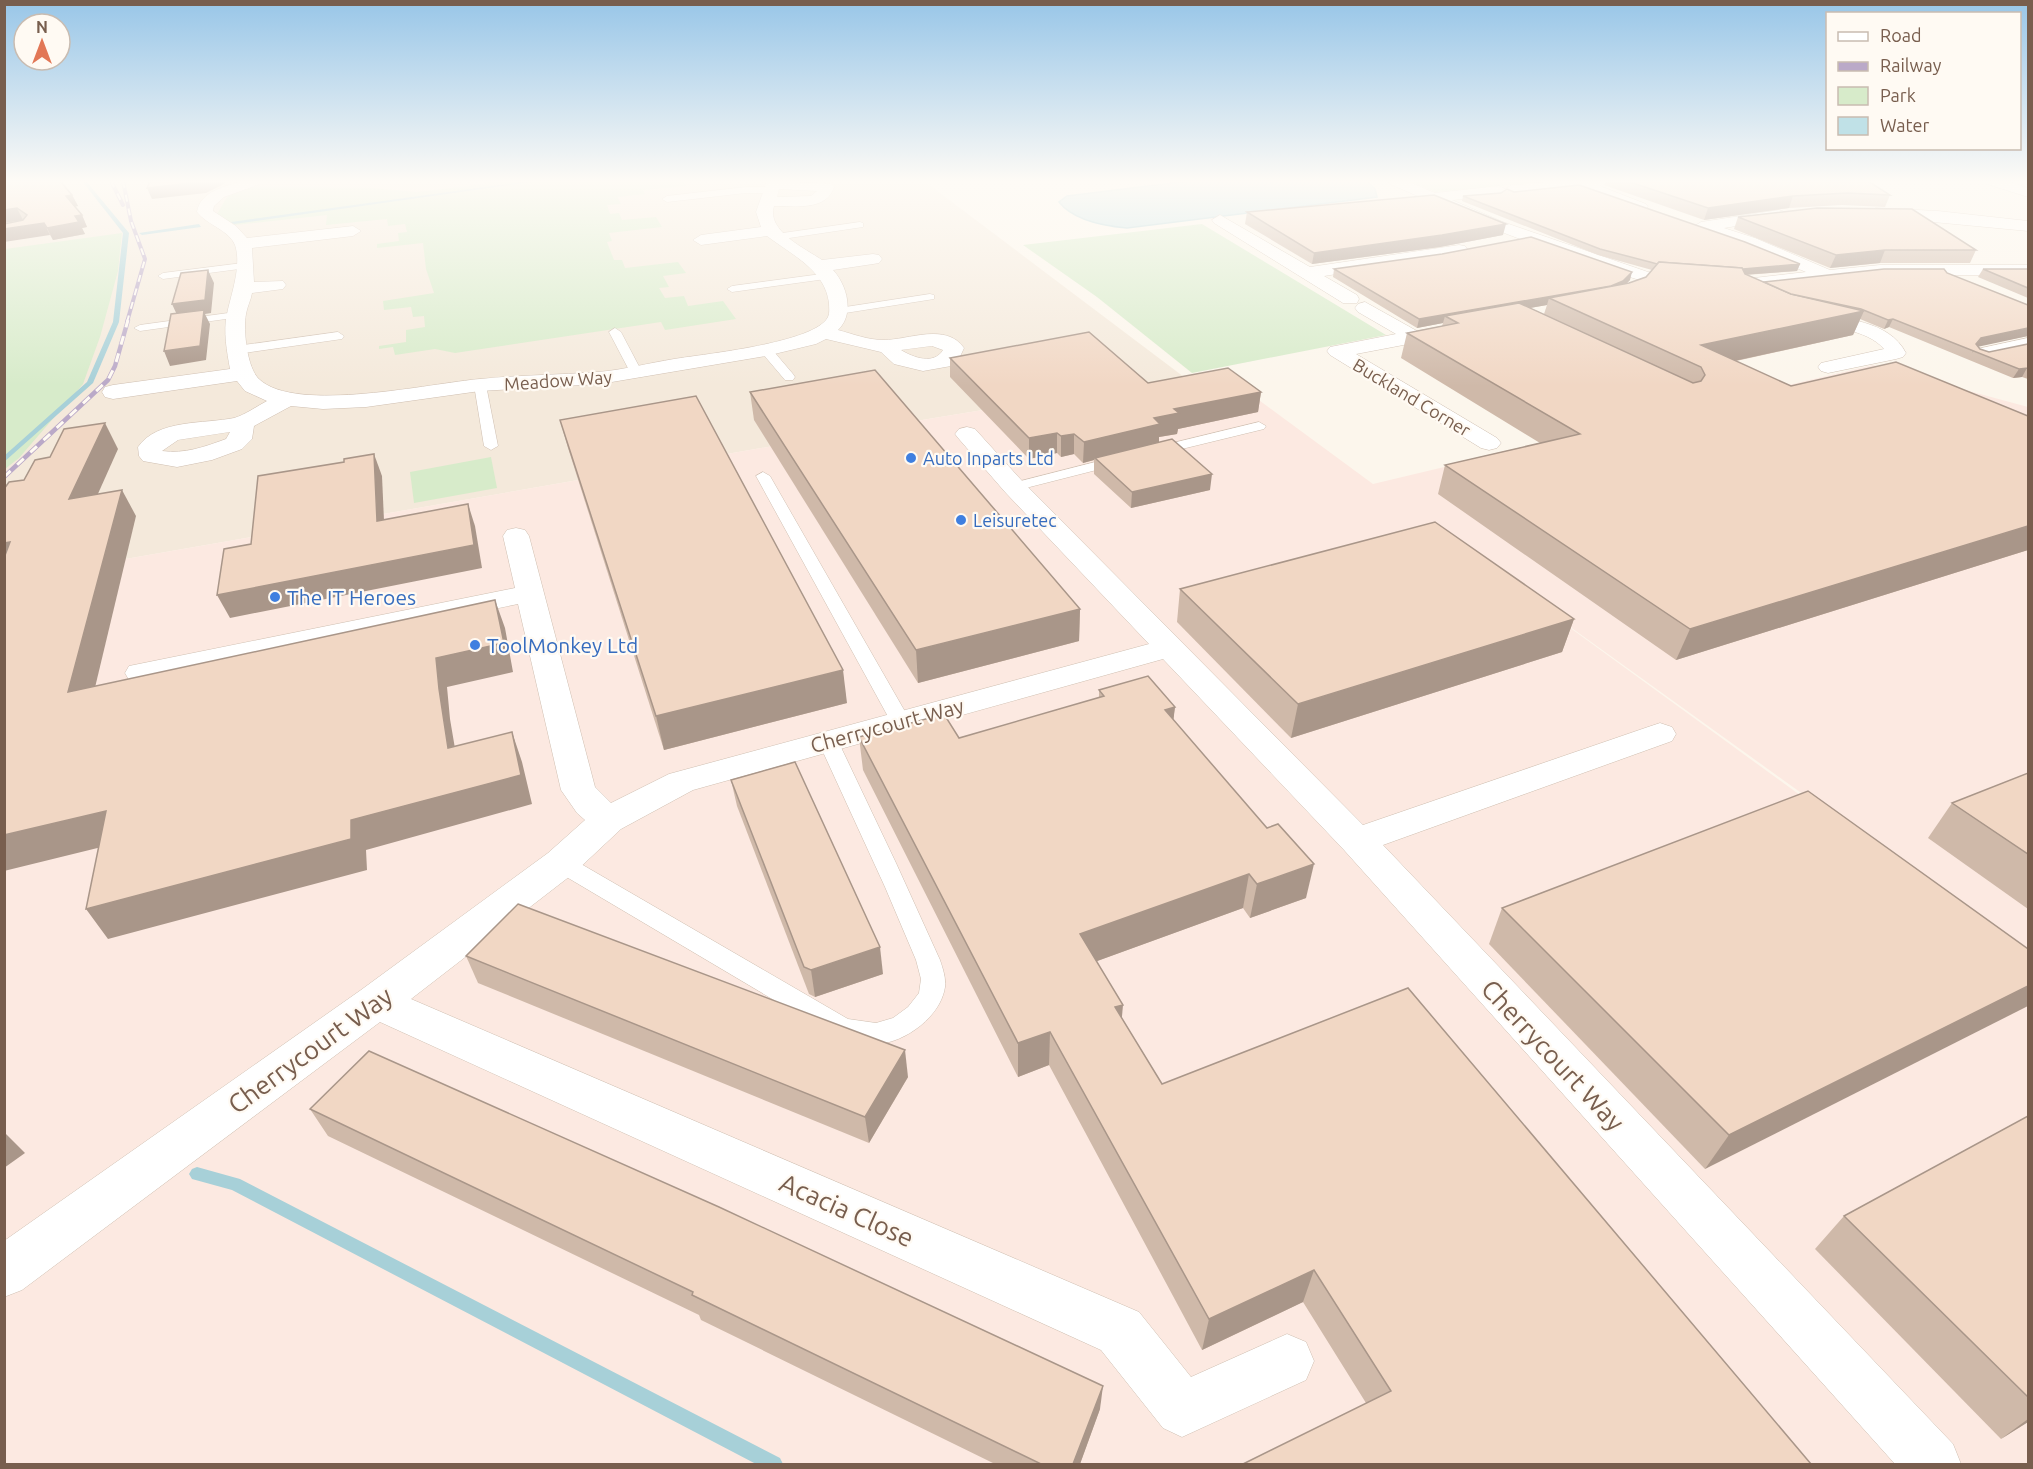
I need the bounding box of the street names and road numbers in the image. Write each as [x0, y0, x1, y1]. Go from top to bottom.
street label: Buckland Corner [1350, 354, 1475, 440]
street label: Meadow Way [503, 366, 613, 394]
street label: Cherrycourt Way [808, 693, 966, 757]
street label: Cherrycourt Way [1476, 974, 1630, 1136]
street label: Cherrycourt Way [222, 981, 398, 1119]
street label: Acacia Close [776, 1168, 918, 1252]

